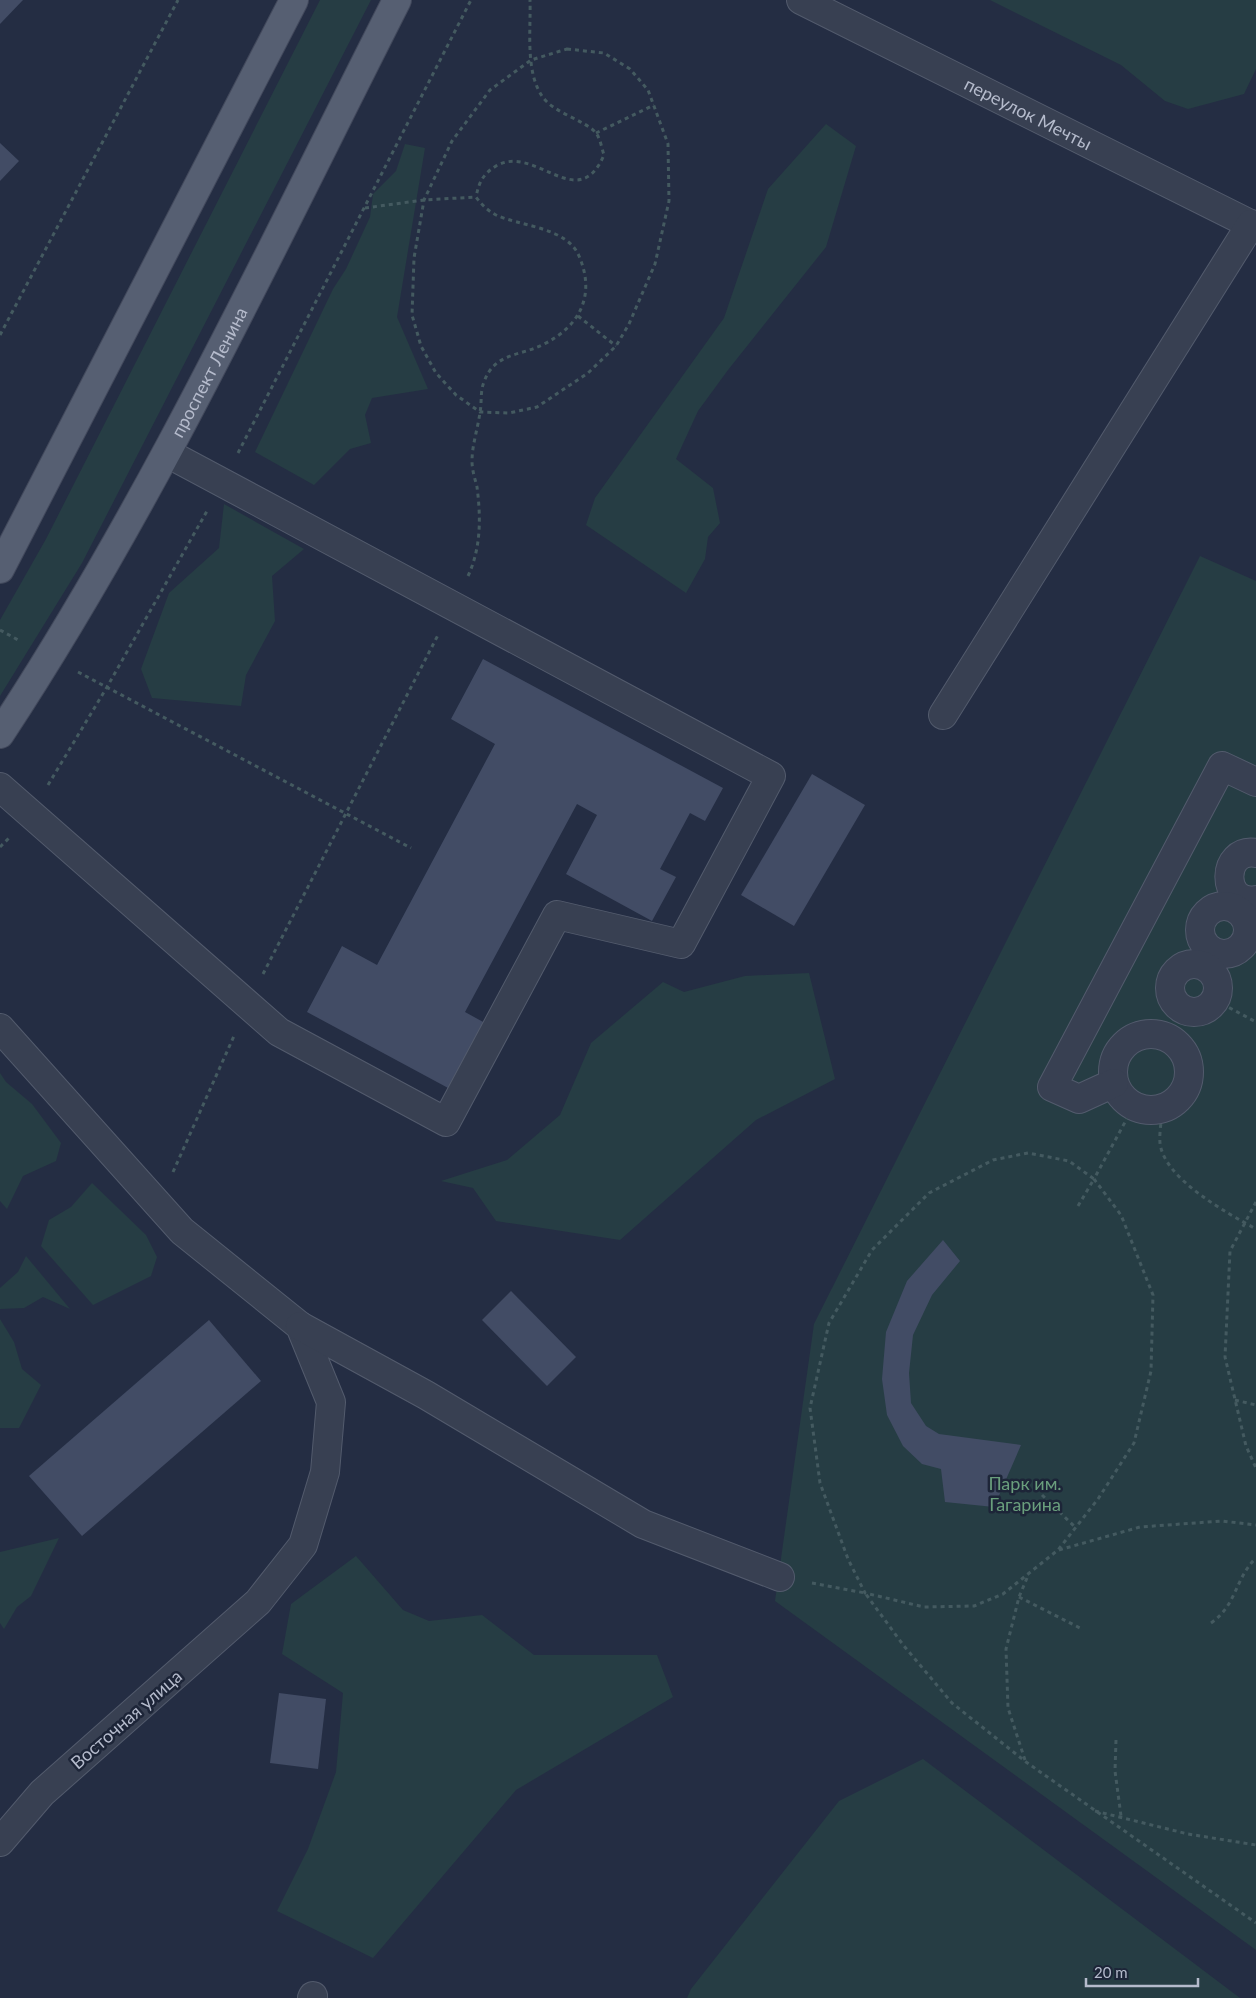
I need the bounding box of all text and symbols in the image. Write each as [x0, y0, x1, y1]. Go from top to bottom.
street label: переулок Мечты [961, 72, 1096, 154]
street label: проспект Ленина [166, 303, 252, 441]
park label: Парк им. Гагарина [988, 1472, 1062, 1515]
street label: Восточная улица [66, 1665, 186, 1773]
scale bar [1086, 1956, 1198, 1988]
text: 20 m [1094, 1963, 1128, 1981]

